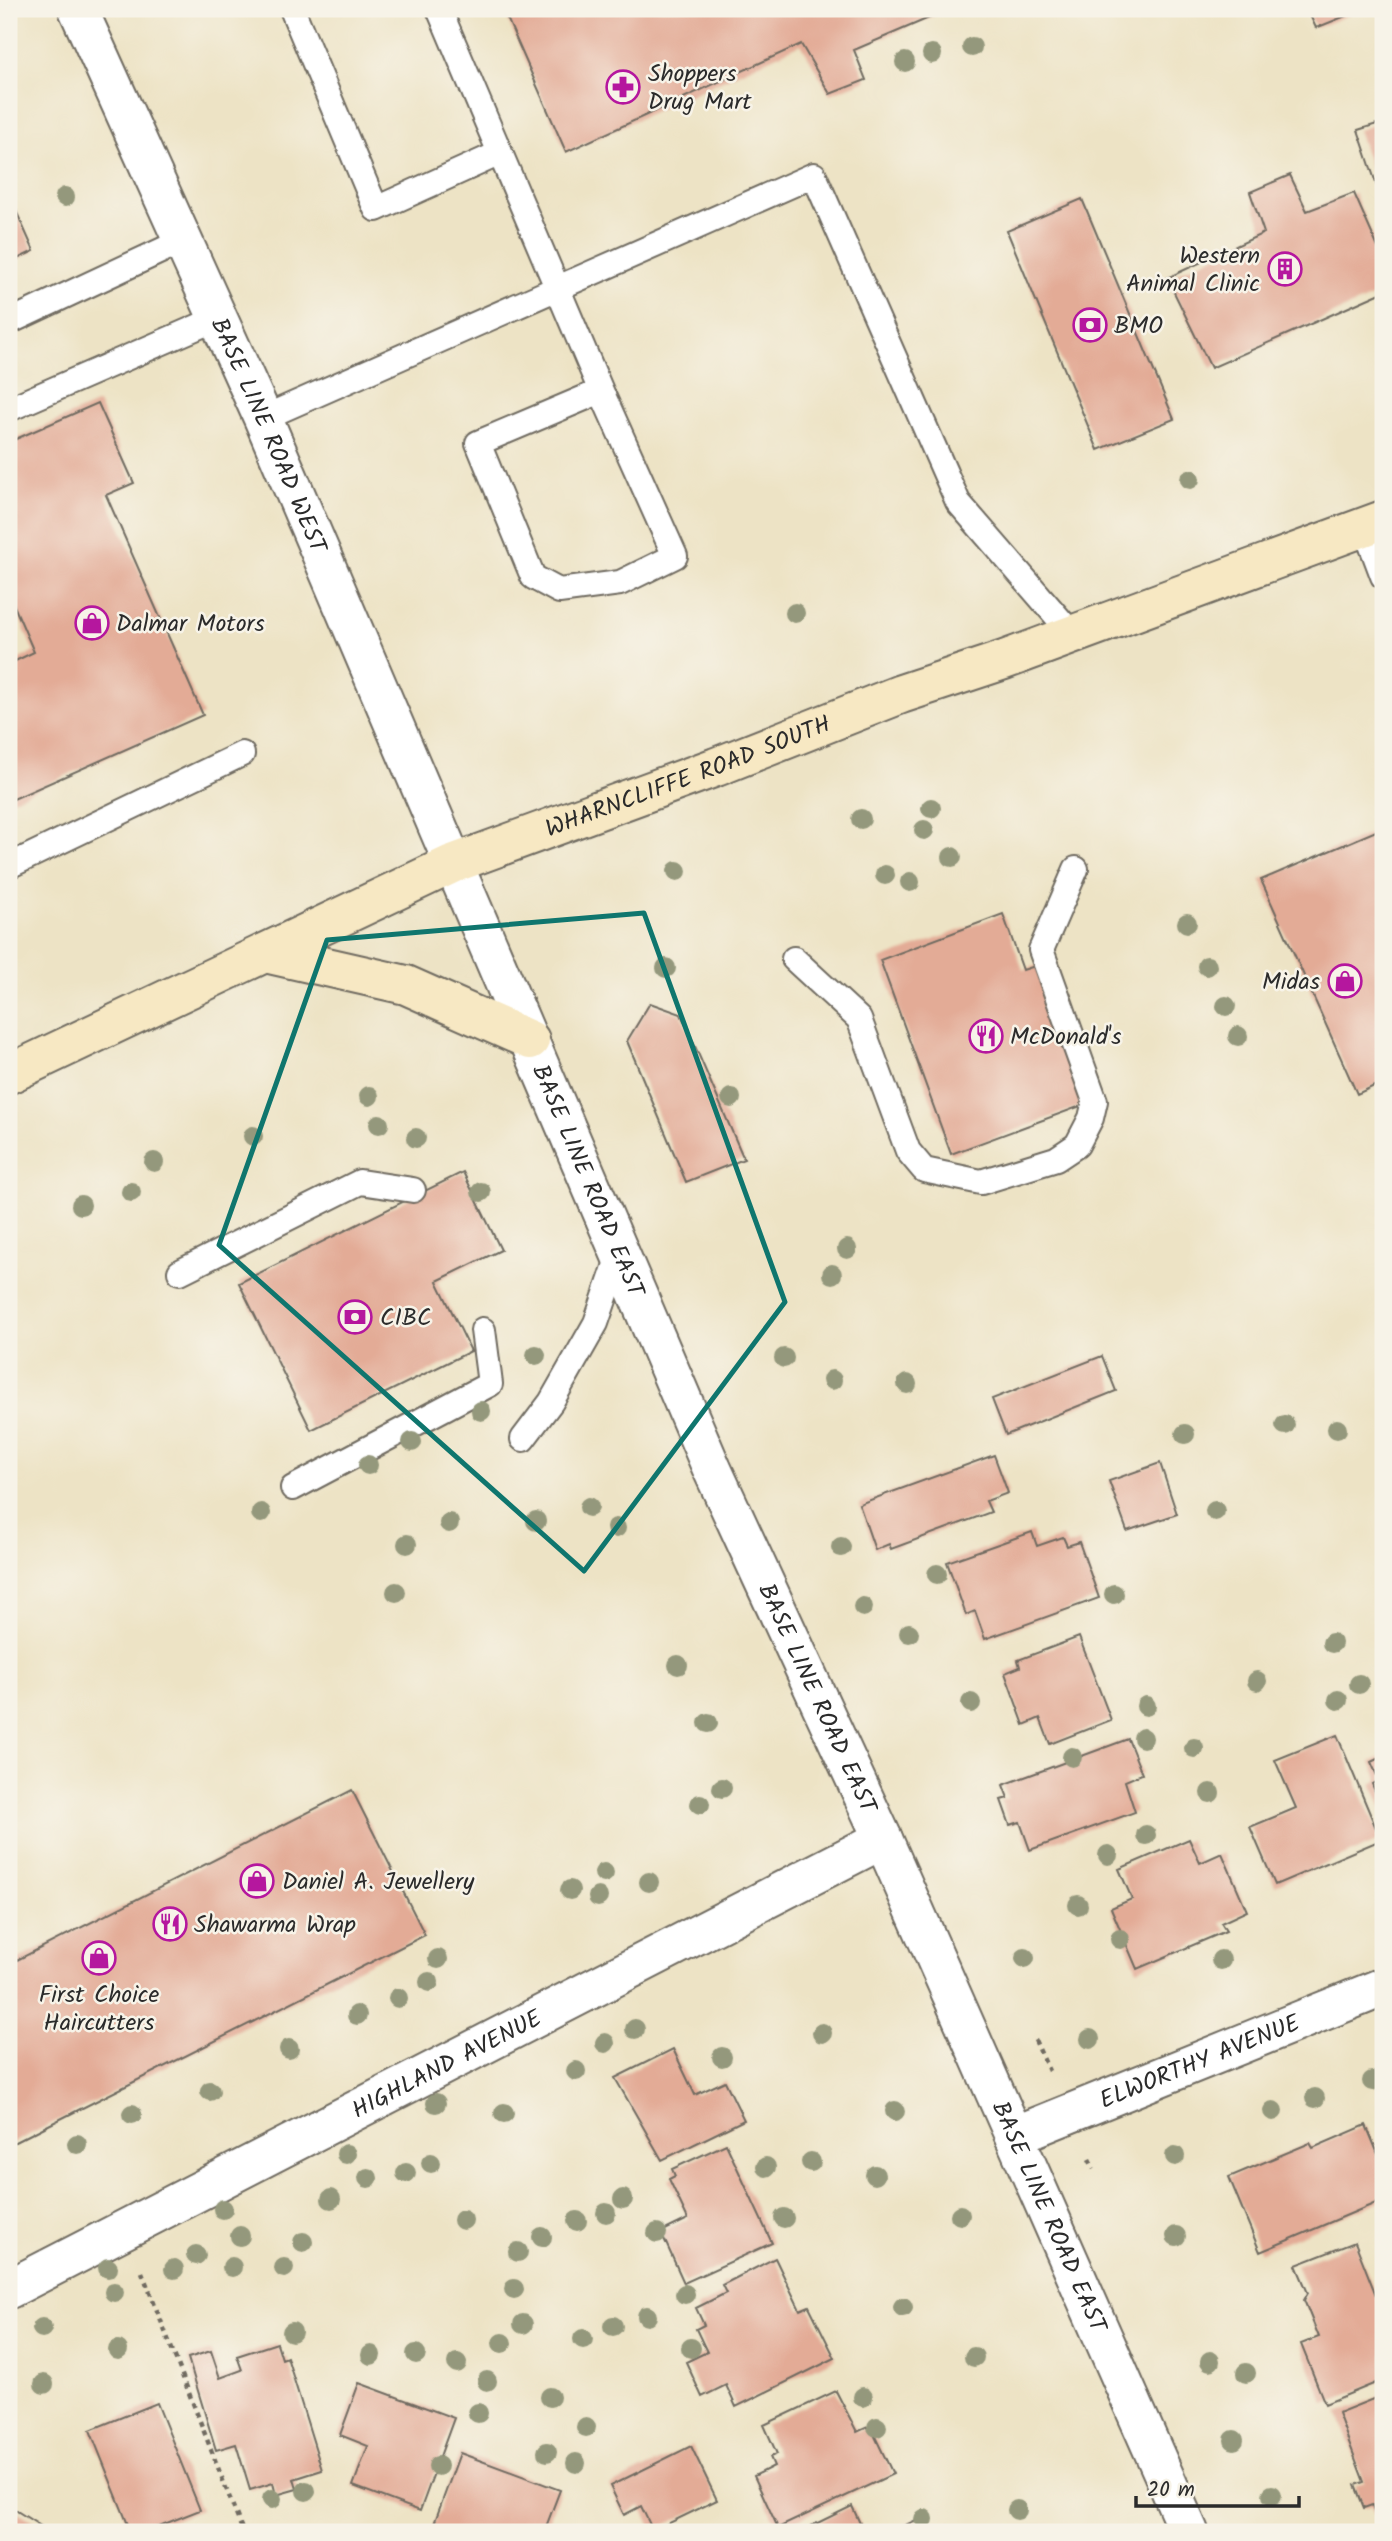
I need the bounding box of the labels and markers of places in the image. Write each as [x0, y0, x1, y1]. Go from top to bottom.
place label: Shoppers Drug Mart [648, 55, 752, 122]
pharmacy icon: Shoppers Drug Mart [604, 68, 642, 106]
place label: Western Animal Clinic [1126, 237, 1260, 304]
building icon: Western Animal Clinic [1266, 250, 1304, 288]
bank icon: BMO [1071, 306, 1109, 344]
place label: BMO [1114, 307, 1163, 346]
shop icon: Dalmar Motors [73, 604, 111, 642]
place label: Dalmar Motors [116, 605, 265, 644]
shop icon: Midas [1326, 962, 1364, 1000]
place label: Midas [1262, 963, 1320, 1002]
restaurant icon: McDonald's [967, 1017, 1005, 1055]
place label: McDonald's [1010, 1018, 1122, 1057]
bank icon: CIBC [336, 1298, 374, 1336]
place label: CIBC [380, 1299, 431, 1338]
shop icon: Daniel A. Jewellery [238, 1862, 276, 1900]
place label: Daniel A. Jewellery [282, 1863, 475, 1902]
restaurant icon: Shawarma Wrap [151, 1905, 189, 1943]
place label: Shawarma Wrap [194, 1906, 356, 1945]
shop icon: First Choice Haircutters [80, 1939, 118, 1977]
place label: First Choice Haircutters [39, 1976, 160, 2043]

